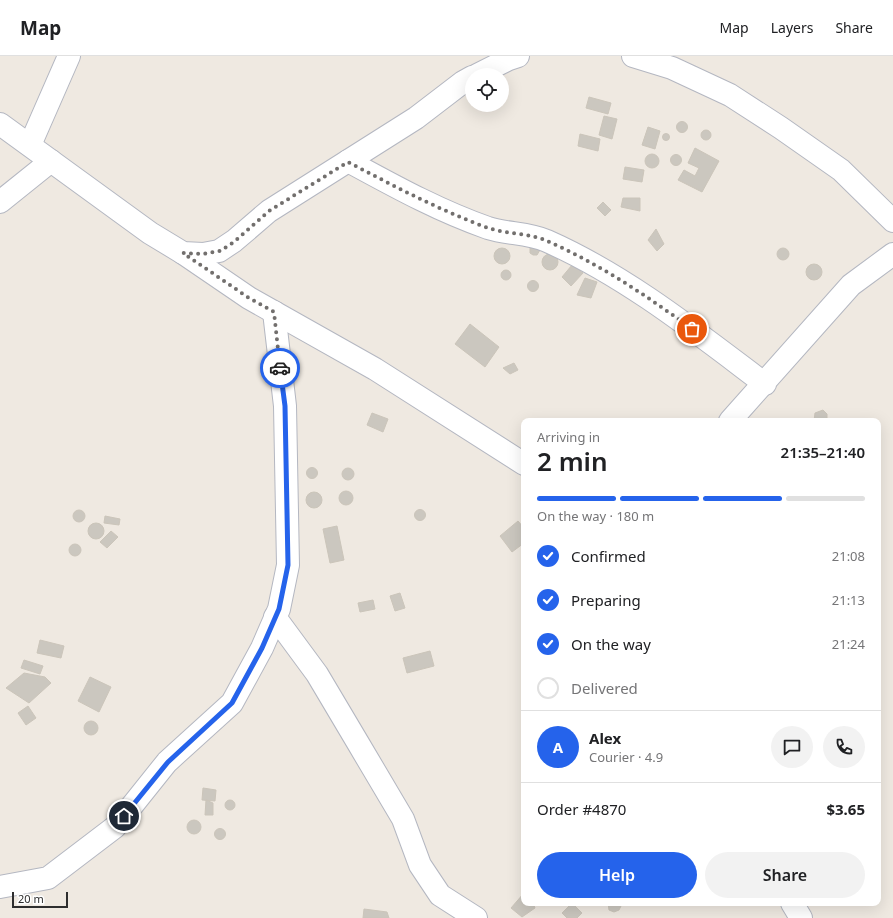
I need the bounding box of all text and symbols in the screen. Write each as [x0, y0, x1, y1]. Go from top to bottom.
text: Map [20, 15, 61, 41]
text: Map [720, 18, 749, 37]
text: Layers [771, 18, 813, 37]
text: Share [835, 18, 873, 37]
map controls [465, 68, 509, 112]
button: locate [465, 68, 509, 112]
pin [675, 312, 709, 346]
icon: bag [681, 318, 703, 340]
courier [260, 348, 300, 388]
icon: car [269, 357, 291, 379]
text: Arriving in [537, 428, 600, 446]
text: 21:35–21:40 [781, 442, 865, 462]
text: 2 min [537, 443, 608, 479]
text: On the way · 180 m [537, 507, 654, 525]
icon: check [537, 545, 559, 567]
text: Confirmed [571, 546, 646, 566]
text: 21:08 [832, 547, 865, 565]
icon: check [537, 589, 559, 611]
text: Preparing [571, 590, 641, 610]
text: 21:13 [832, 591, 865, 609]
icon: check [537, 633, 559, 655]
text: On the way [571, 634, 651, 654]
text: 21:24 [832, 635, 865, 653]
text: Delivered [571, 678, 638, 698]
button: chat [771, 726, 813, 768]
button: phone [823, 726, 865, 768]
text: Alex [589, 728, 621, 748]
text: A [553, 737, 563, 757]
text: Courier · 4.9 [589, 748, 663, 766]
pin [107, 799, 141, 833]
text: Order #4870 [537, 799, 626, 819]
text: $3.65 [826, 799, 865, 819]
icon: home [113, 805, 135, 827]
button: Help [537, 852, 697, 898]
button: Share [705, 852, 865, 898]
scale bar [12, 890, 68, 909]
text: 20 m [18, 891, 44, 906]

